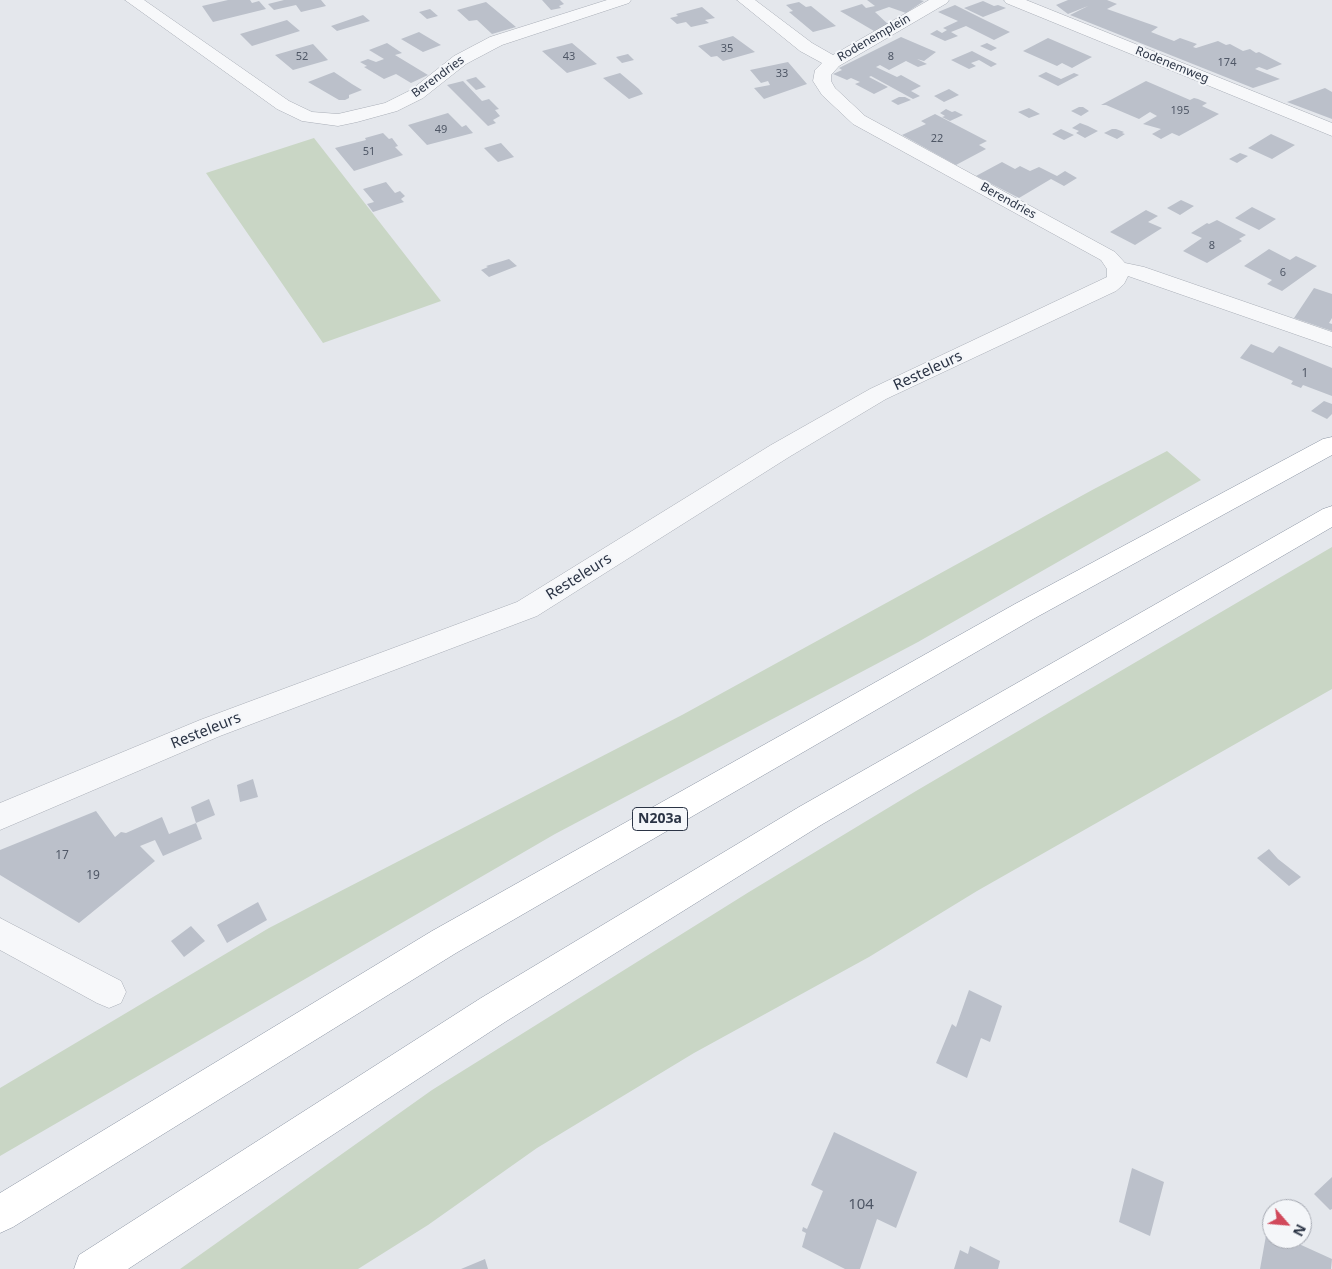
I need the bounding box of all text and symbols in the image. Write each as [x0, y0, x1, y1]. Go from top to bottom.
street label: Rodenemplein [835, 11, 913, 65]
house number: 35 [721, 42, 733, 56]
street label: Rodenemweg [1133, 44, 1211, 86]
house number: 52 [296, 50, 308, 64]
house number: 43 [563, 50, 575, 64]
house number: 8 [888, 50, 894, 64]
street label: Berendries [409, 53, 467, 101]
house number: 174 [1218, 56, 1236, 70]
house number: 33 [776, 67, 788, 81]
house number: 195 [1171, 104, 1189, 118]
house number: 49 [435, 123, 447, 137]
house number: 22 [931, 132, 943, 146]
house number: 51 [363, 145, 375, 159]
street label: Berendries [978, 180, 1038, 222]
house number: 8 [1209, 239, 1215, 253]
house number: 6 [1280, 266, 1286, 280]
street label: Resteleurs [891, 347, 965, 395]
house number: 1 [1302, 367, 1308, 381]
street label: Resteleurs [543, 550, 615, 604]
street label: Resteleurs [168, 709, 244, 753]
road number: N203a [632, 808, 688, 831]
house number: 17 [55, 849, 69, 863]
house number: 19 [86, 869, 100, 883]
house number: 104 [848, 1196, 874, 1214]
north arrow [1262, 1199, 1312, 1249]
text: N [1289, 1221, 1311, 1240]

